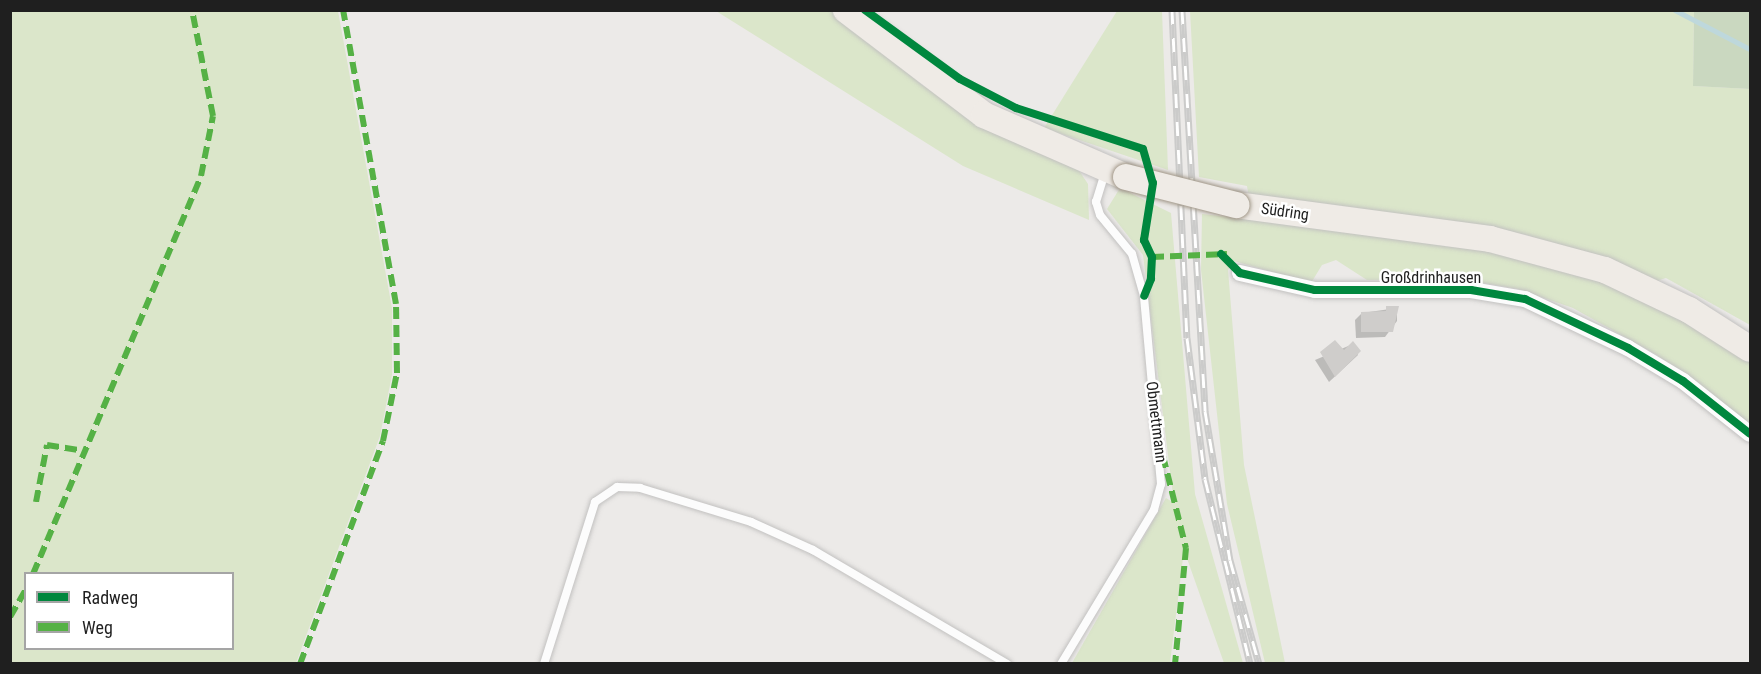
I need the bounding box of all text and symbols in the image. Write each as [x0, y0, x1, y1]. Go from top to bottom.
street label: Südring [1260, 199, 1310, 225]
street label: Großdrinhausen [1381, 268, 1481, 288]
street label: Obmettmann [1141, 380, 1171, 464]
legend [24, 572, 234, 650]
text: Radweg [82, 587, 138, 608]
text: Weg [82, 617, 113, 638]

